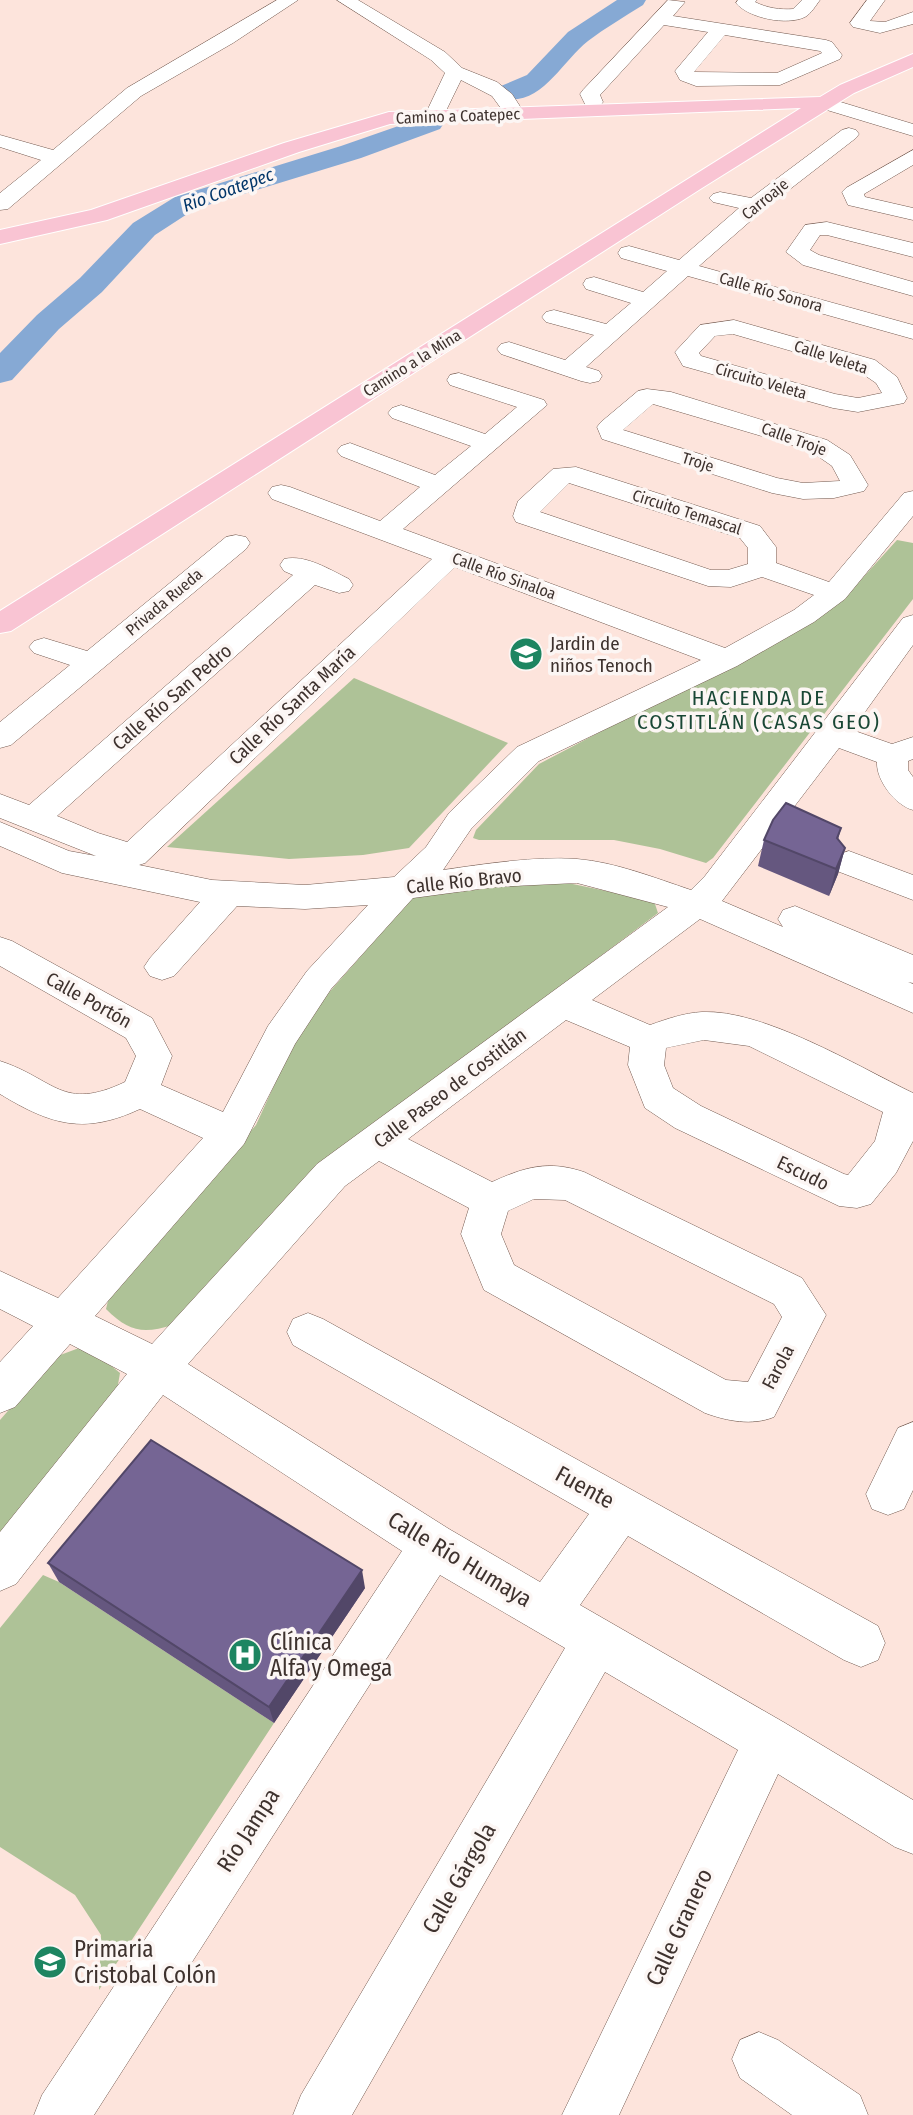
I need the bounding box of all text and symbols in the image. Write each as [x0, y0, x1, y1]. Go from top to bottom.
street label: Camino a Coatepec [395, 104, 521, 128]
water label: Rio Coatepec [180, 163, 277, 217]
street label: Carroaje [738, 174, 792, 224]
street label: Calle Río Sonora [717, 268, 825, 316]
street label: Camino a la Mina [360, 325, 465, 401]
street label: Calle Veleta [792, 336, 870, 378]
street label: Circuito Veleta [713, 359, 809, 403]
street label: Calle Troje [759, 418, 829, 460]
street label: Troje [680, 448, 716, 476]
street label: Circuito Temascal [630, 485, 744, 539]
street label: Calle Río Sinaloa [450, 548, 559, 604]
street label: Privada Rueda [122, 564, 206, 639]
place label: Jardin de niños Tenoch [550, 632, 653, 677]
school or university icon: Jardin de niños Tenoch [507, 635, 545, 673]
street label: Calle Río San Pedro [108, 639, 236, 755]
street label: Calle Río Santa María [224, 641, 360, 769]
district label: HACIENDA DE COSTITLÁN (CASAS GEO) [637, 685, 881, 735]
street label: Calle Río Bravo [405, 864, 523, 898]
street label: Calle Portón [42, 967, 136, 1033]
street label: Calle Paseo de Costitlán [369, 1023, 531, 1153]
street label: Escudo [773, 1151, 833, 1195]
street label: Farola [757, 1341, 799, 1393]
street label: Fuente [551, 1459, 619, 1515]
street label: Calle Río Humaya [383, 1505, 537, 1613]
place label: Clínica Alfa y Omega [270, 1628, 392, 1682]
hospital icon: Clínica Alfa y Omega [226, 1636, 264, 1674]
street label: Río Jampa [211, 1783, 285, 1877]
street label: Calle Gárgola [416, 1818, 502, 1938]
street label: Calle Granero [640, 1864, 718, 1990]
place label: Primaria Cristobal Colón [74, 1935, 216, 1989]
school or university icon: Primaria Cristobal Colón [31, 1943, 69, 1981]

